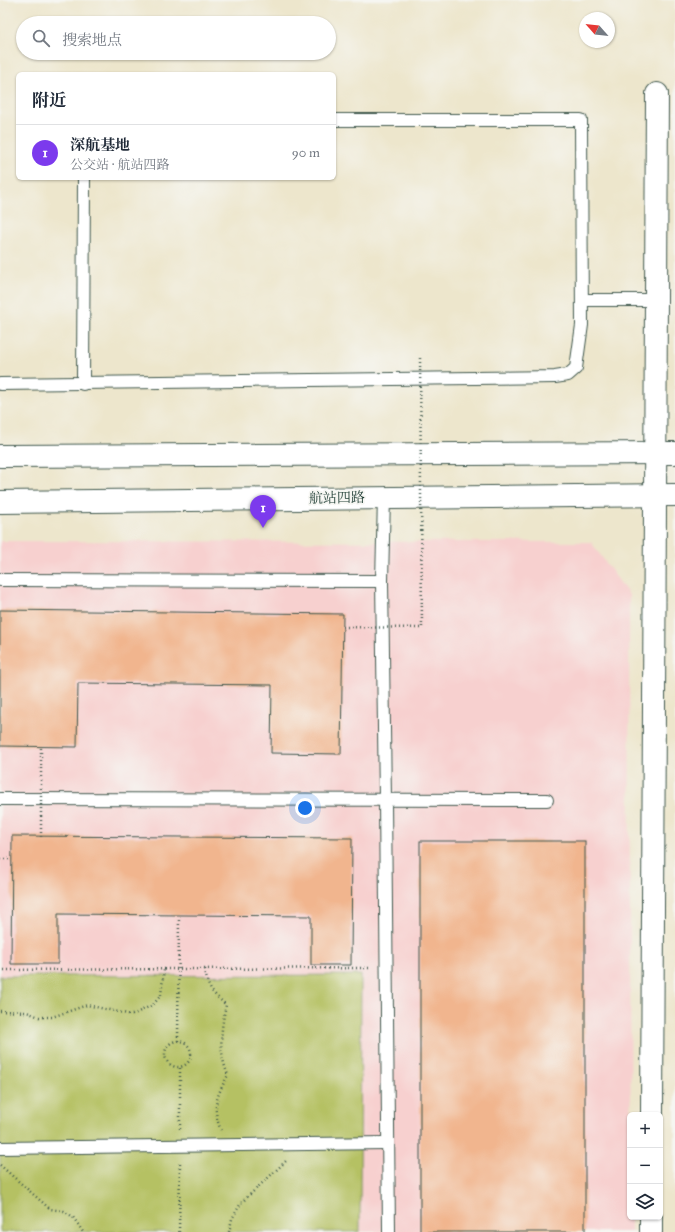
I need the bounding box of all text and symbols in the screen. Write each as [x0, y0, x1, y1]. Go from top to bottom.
north arrow [579, 12, 615, 48]
search box [16, 16, 336, 60]
icon: search [30, 27, 52, 49]
text: 搜索地点 [62, 31, 122, 49]
text: 附近 [32, 90, 66, 111]
text: 深航基地 [70, 136, 130, 154]
text: 1 [42, 145, 48, 161]
text: 90 m [292, 145, 320, 161]
text: 公交站 · 航站四路 [70, 157, 169, 173]
street label: 航站四路 [309, 489, 365, 507]
pin: 1 [250, 495, 276, 528]
your location [295, 798, 315, 818]
map controls [627, 1112, 663, 1220]
button: + [627, 1112, 663, 1148]
button: − [627, 1148, 663, 1184]
button: layers [627, 1184, 663, 1220]

